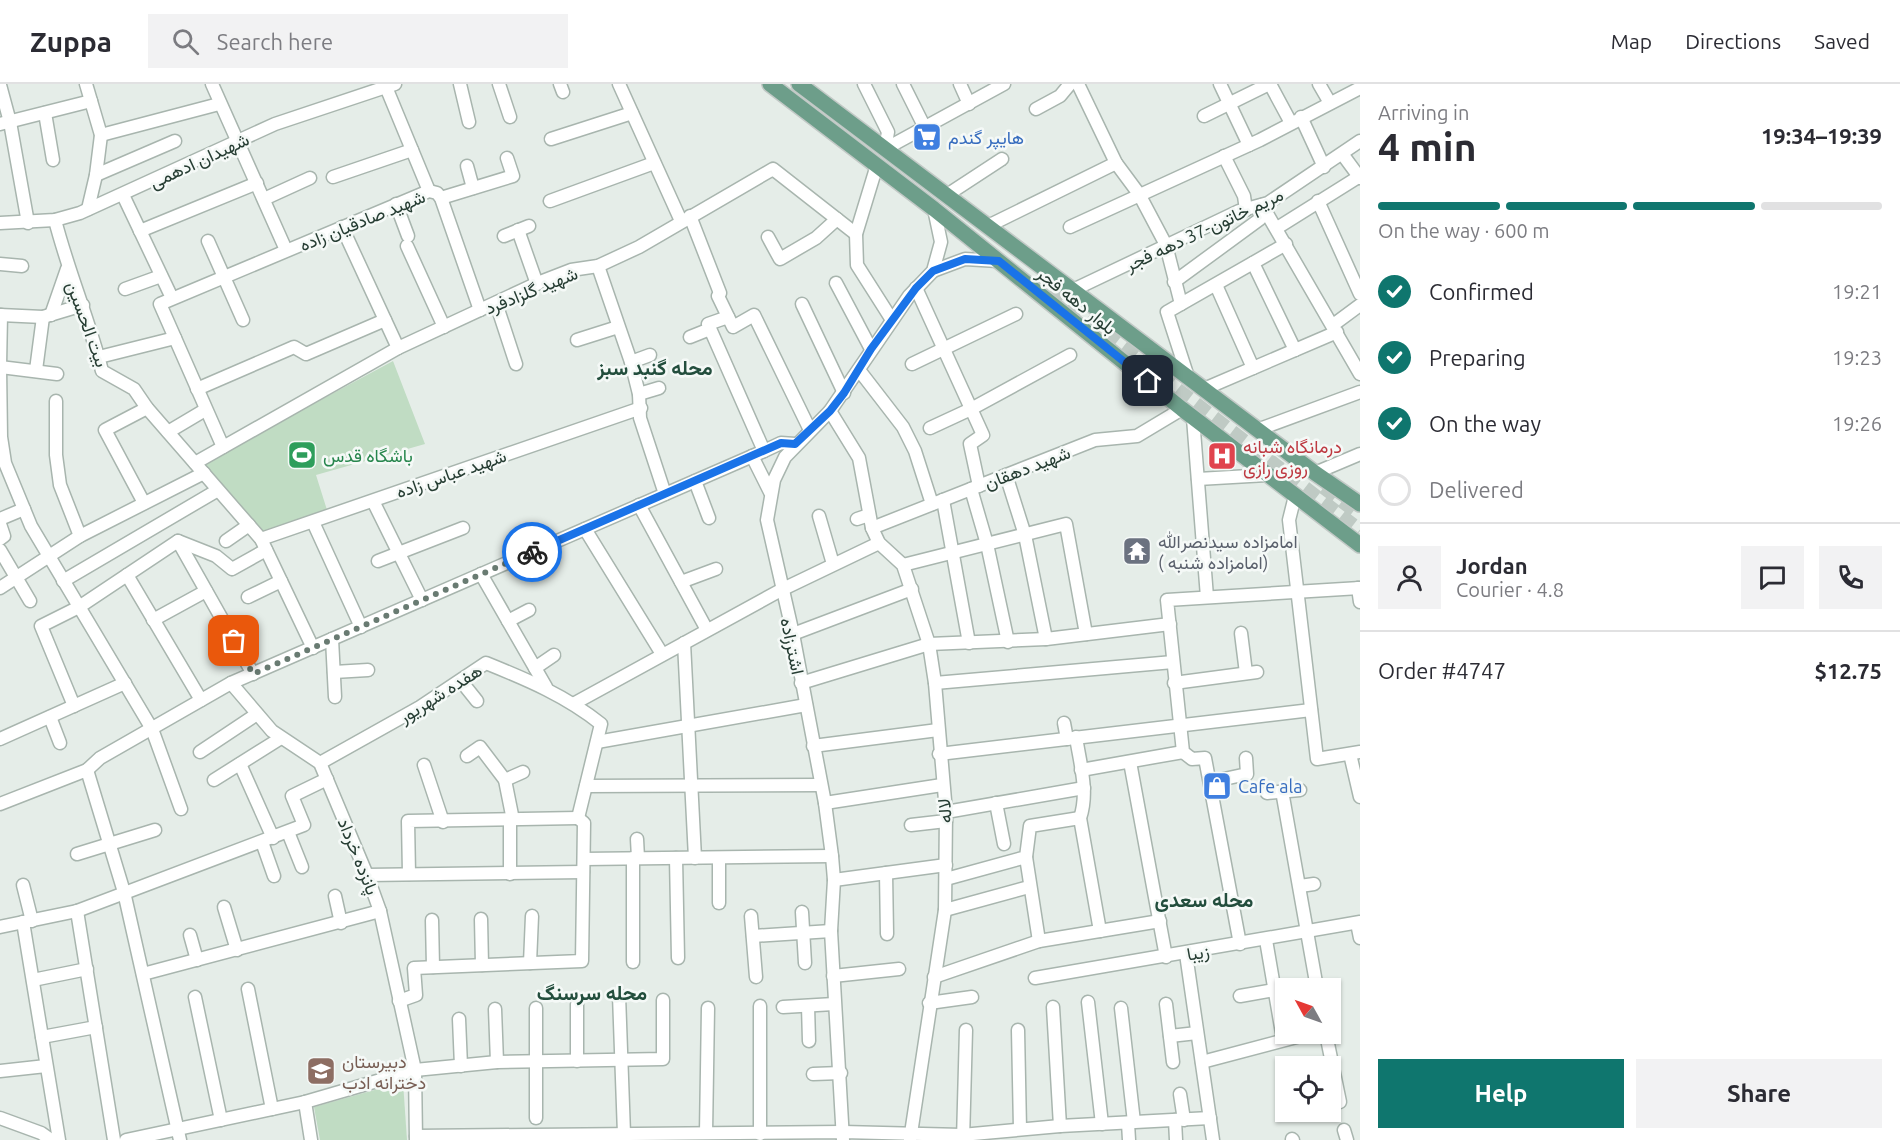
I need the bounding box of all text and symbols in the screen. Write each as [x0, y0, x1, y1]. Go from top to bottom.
search box [148, 14, 568, 68]
icon: search [169, 25, 202, 58]
text: Zuppa [30, 26, 112, 57]
text: Search here [217, 29, 333, 54]
text: Map [1611, 29, 1652, 53]
text: Directions [1685, 29, 1781, 53]
text: Saved [1814, 29, 1870, 53]
text: Arriving in [1378, 101, 1469, 124]
supermarket icon: هایپر گندم [911, 121, 943, 153]
text: 19:34–19:39 [1761, 123, 1882, 148]
text: 4 min [1378, 125, 1477, 168]
place label: هایپر گندم [948, 127, 1024, 150]
street label: شهیدان ادهمی [146, 128, 253, 194]
street label: مریم خاتون-37 دهه فجر [1121, 184, 1287, 278]
street label: شهید صادقیان زاده [296, 186, 428, 256]
text: On the way · 600 m [1378, 219, 1550, 242]
street label: شهید گلزادفرد [482, 262, 581, 319]
street label: بلوار دهه فجر [1032, 262, 1120, 339]
icon: check [1378, 275, 1411, 308]
street label: بیت الحسین [61, 278, 113, 370]
text: Confirmed [1429, 279, 1534, 304]
text: 19:21 [1832, 280, 1882, 303]
icon: check [1378, 341, 1411, 374]
text: Preparing [1429, 345, 1526, 370]
text: 19:23 [1832, 346, 1882, 369]
pin [1122, 355, 1173, 406]
district label: محله گنبد سبز [596, 356, 713, 381]
icon: home [1131, 364, 1164, 397]
icon: check [1378, 407, 1411, 440]
text: On the way [1429, 411, 1541, 436]
text: 19:26 [1832, 412, 1882, 435]
place label: درمانگاه شبانه روزی رازی [1243, 436, 1342, 479]
sports icon: باشگاه قدس [286, 439, 318, 471]
hospital icon: درمانگاه شبانه روزی رازی [1206, 440, 1238, 472]
street label: شهید دهقان [981, 441, 1073, 494]
place label: باشگاه قدس [323, 445, 413, 467]
street label: شهید عباس زاده [393, 445, 509, 503]
text: Delivered [1429, 477, 1524, 502]
courier [502, 522, 562, 582]
place label: امامزاده سیدنصرالله ( امامزاده شنبه) [1158, 531, 1298, 574]
temple icon: امامزاده سیدنصرالله ( امامزاده شنبه) [1121, 535, 1153, 567]
icon: bike [516, 536, 549, 569]
button: person [1378, 546, 1441, 609]
button: chat [1741, 546, 1804, 609]
button: phone [1819, 546, 1882, 609]
text: Jordan [1456, 553, 1528, 578]
text: Courier · 4.8 [1456, 578, 1564, 601]
pin [208, 615, 259, 666]
street label: اشترزاده [775, 616, 809, 677]
icon: bag [217, 624, 250, 657]
text: Order #4747 [1378, 658, 1506, 683]
text: $12.75 [1815, 658, 1882, 683]
street label: هفده شهریور [394, 660, 486, 729]
shop icon: Cafe ala [1201, 770, 1233, 802]
place label: Cafe ala [1238, 776, 1302, 796]
street label: لاله [933, 798, 955, 824]
street label: پانزده خرداد [332, 815, 383, 898]
district label: محله سعدی [1155, 888, 1254, 912]
street label: زیبا [1185, 940, 1211, 966]
north arrow [1275, 978, 1341, 1044]
map controls [1275, 978, 1341, 1122]
district label: محله سرسنگ [537, 981, 647, 1006]
place label: دبیرستان دخترانه ادب [342, 1051, 426, 1094]
school or university icon: دبیرستان دخترانه ادب [305, 1055, 337, 1087]
button: locate [1275, 1056, 1341, 1122]
button: Help [1378, 1059, 1624, 1128]
button: Share [1636, 1059, 1882, 1128]

